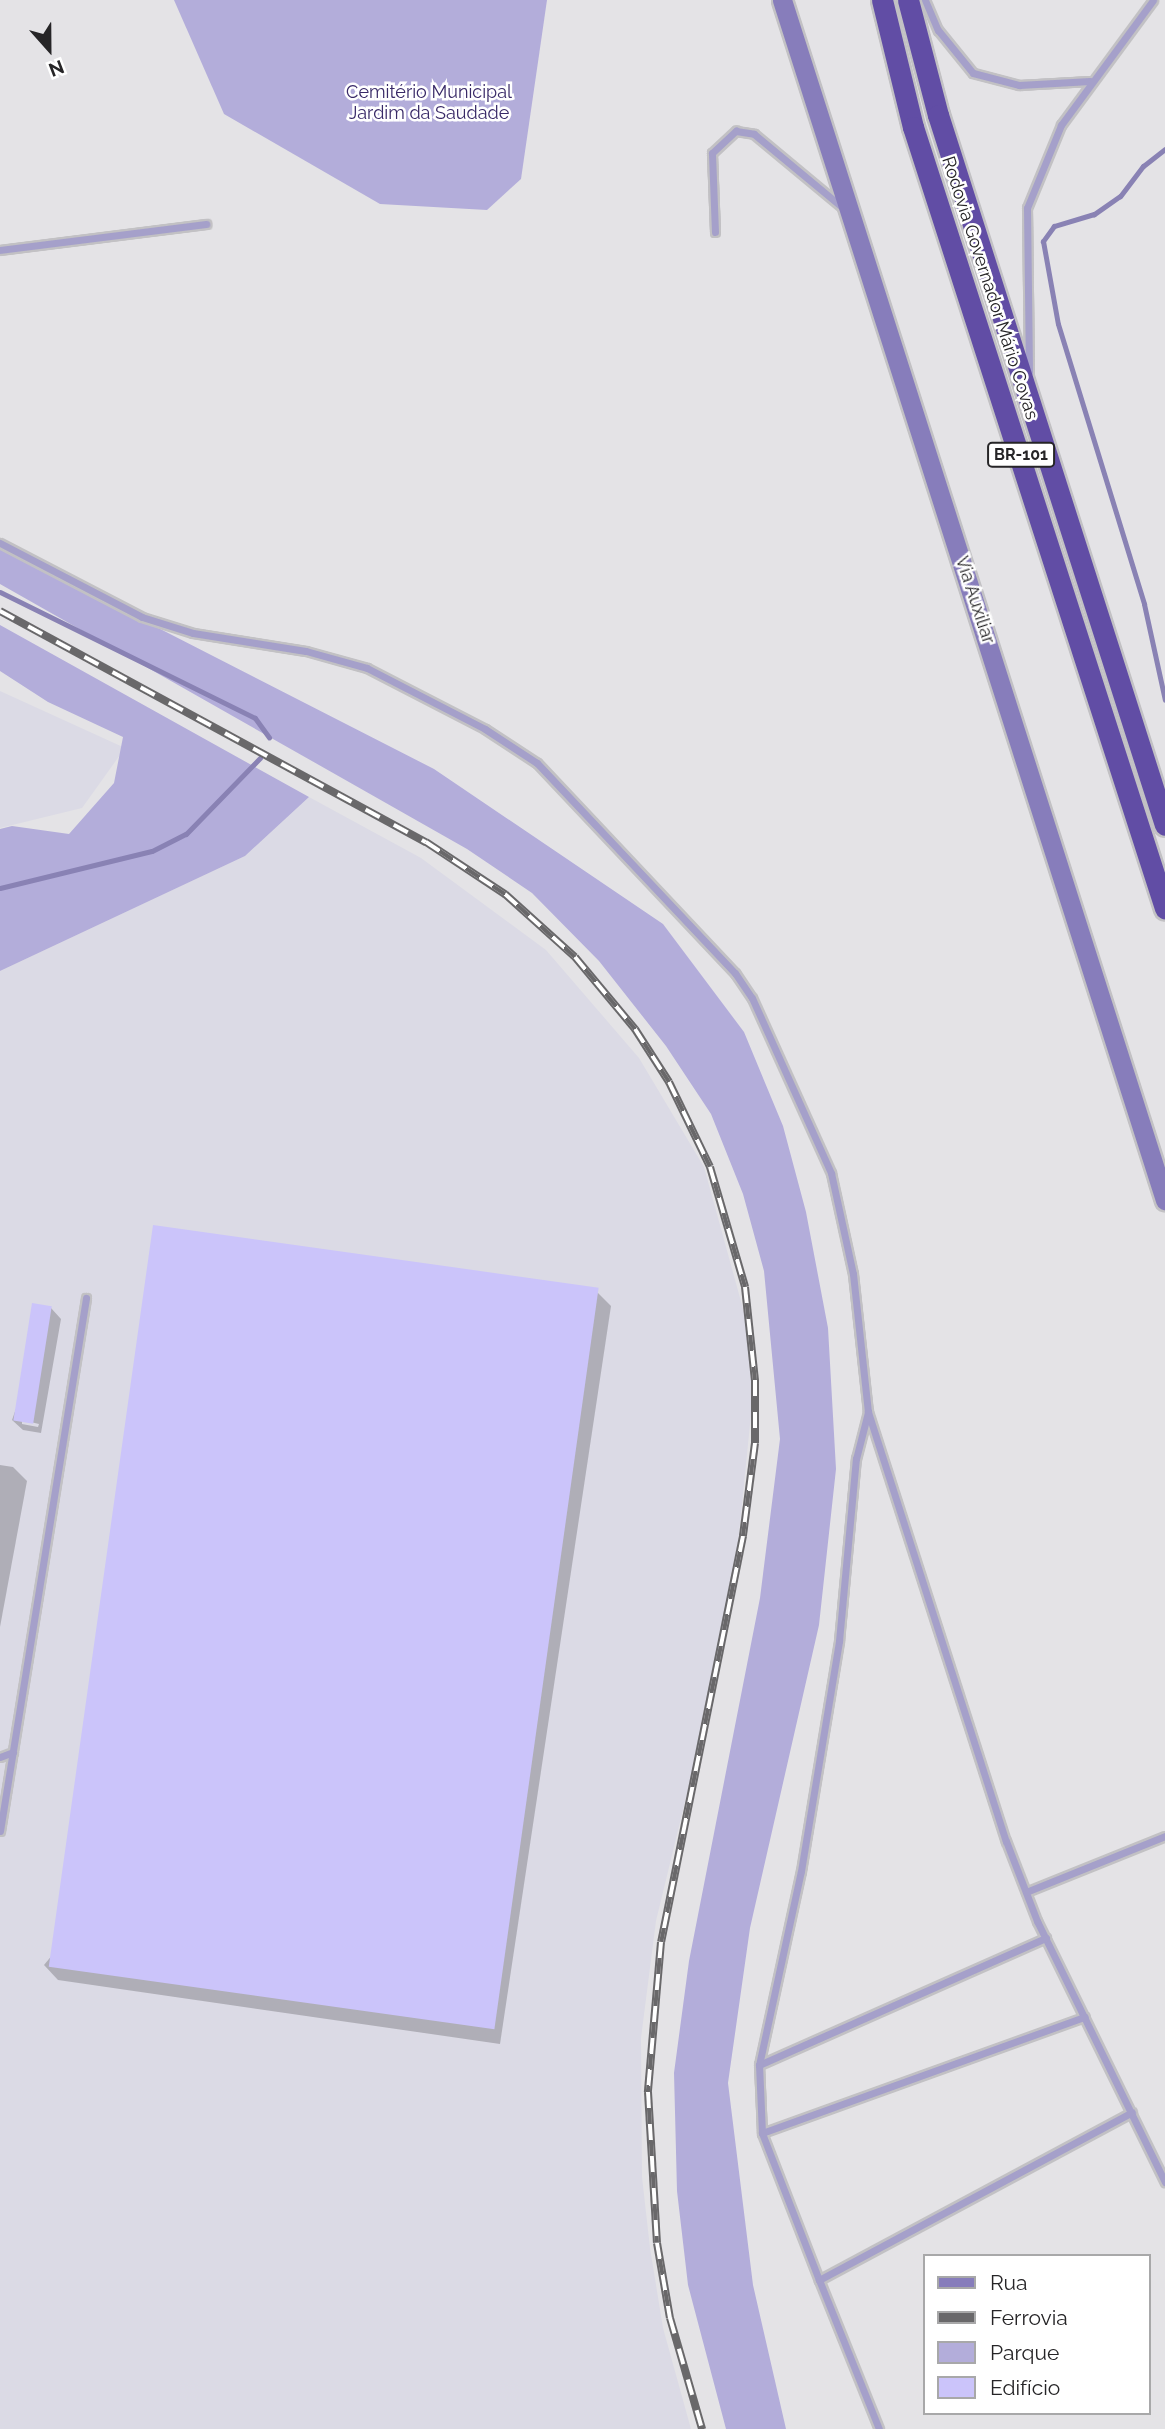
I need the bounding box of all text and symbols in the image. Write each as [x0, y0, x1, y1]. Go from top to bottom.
north arrow [14, 14, 84, 84]
text: N [46, 56, 67, 81]
park label: Cemitério Municipal Jardim da Saudade [346, 82, 512, 124]
street label: Rodovia Governador Mário Covas [937, 153, 1043, 423]
road number: BR-101 [986, 442, 1056, 468]
street label: Via Auxiliar [951, 553, 999, 647]
legend [923, 2254, 1151, 2415]
text: Rua [990, 2270, 1027, 2295]
text: Ferrovia [990, 2305, 1068, 2330]
text: Parque [990, 2340, 1059, 2365]
text: Edifício [990, 2375, 1060, 2400]

